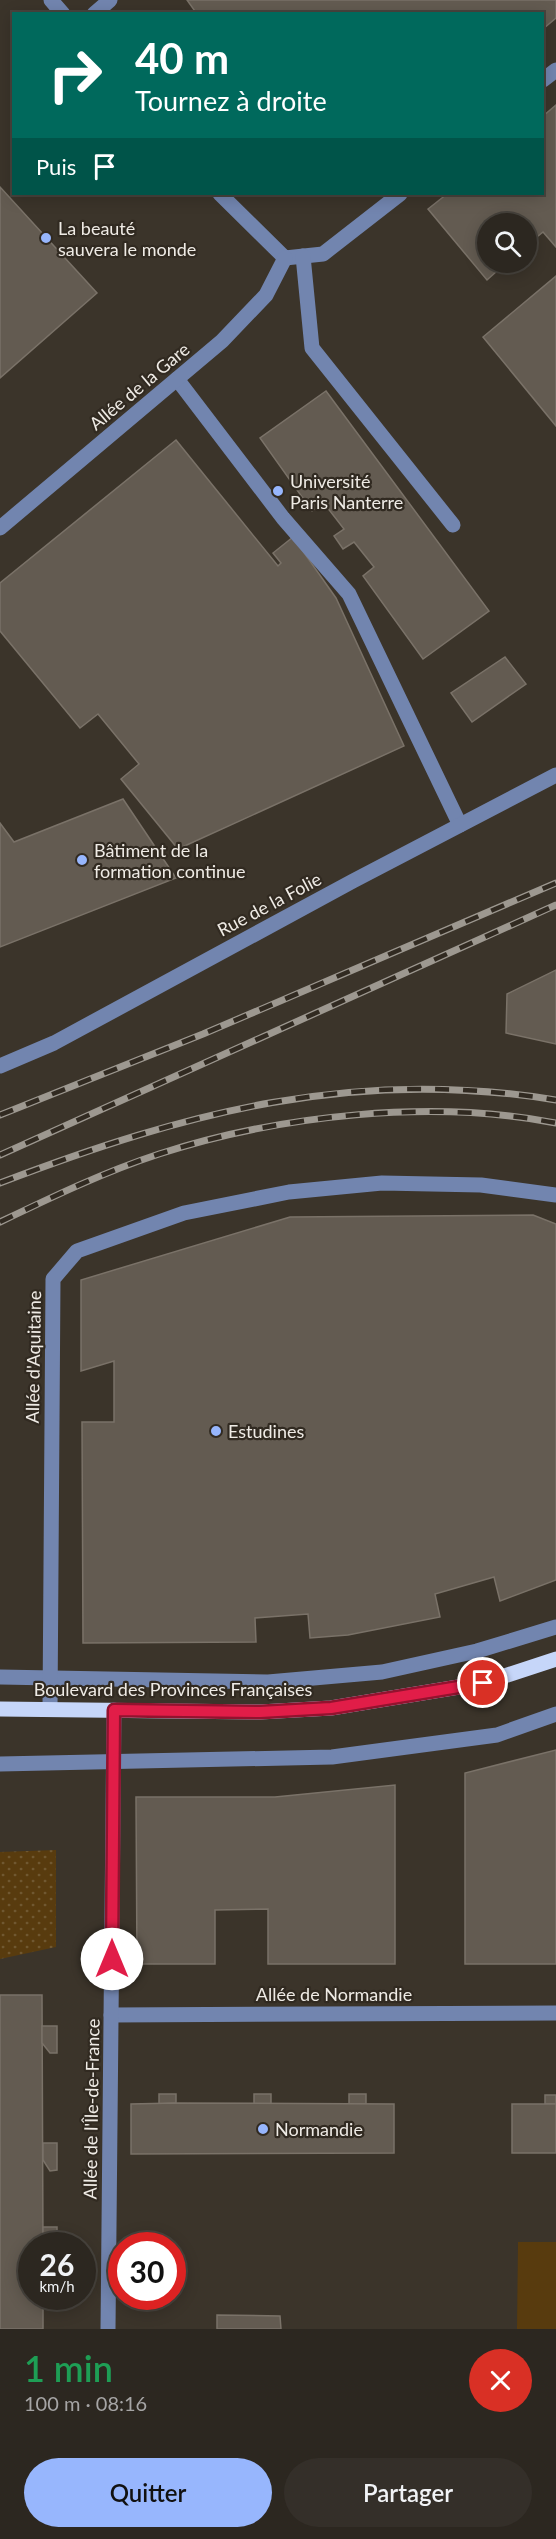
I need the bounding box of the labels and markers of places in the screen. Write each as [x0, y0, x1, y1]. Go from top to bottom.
place label: La beauté sauvera le monde [58, 217, 196, 260]
marker: La beauté sauvera le monde [39, 231, 53, 245]
place label: Université Paris Nanterre [290, 470, 403, 513]
marker: Université Paris Nanterre [271, 484, 285, 498]
place label: Bâtiment de la formation continue [94, 839, 246, 882]
marker: Bâtiment de la formation continue [75, 853, 89, 867]
place label: Estudines [228, 1420, 304, 1442]
marker: Estudines [209, 1424, 223, 1438]
pin [457, 1657, 508, 1708]
place label: Normandie [275, 2118, 363, 2140]
marker: Normandie [256, 2122, 270, 2136]

